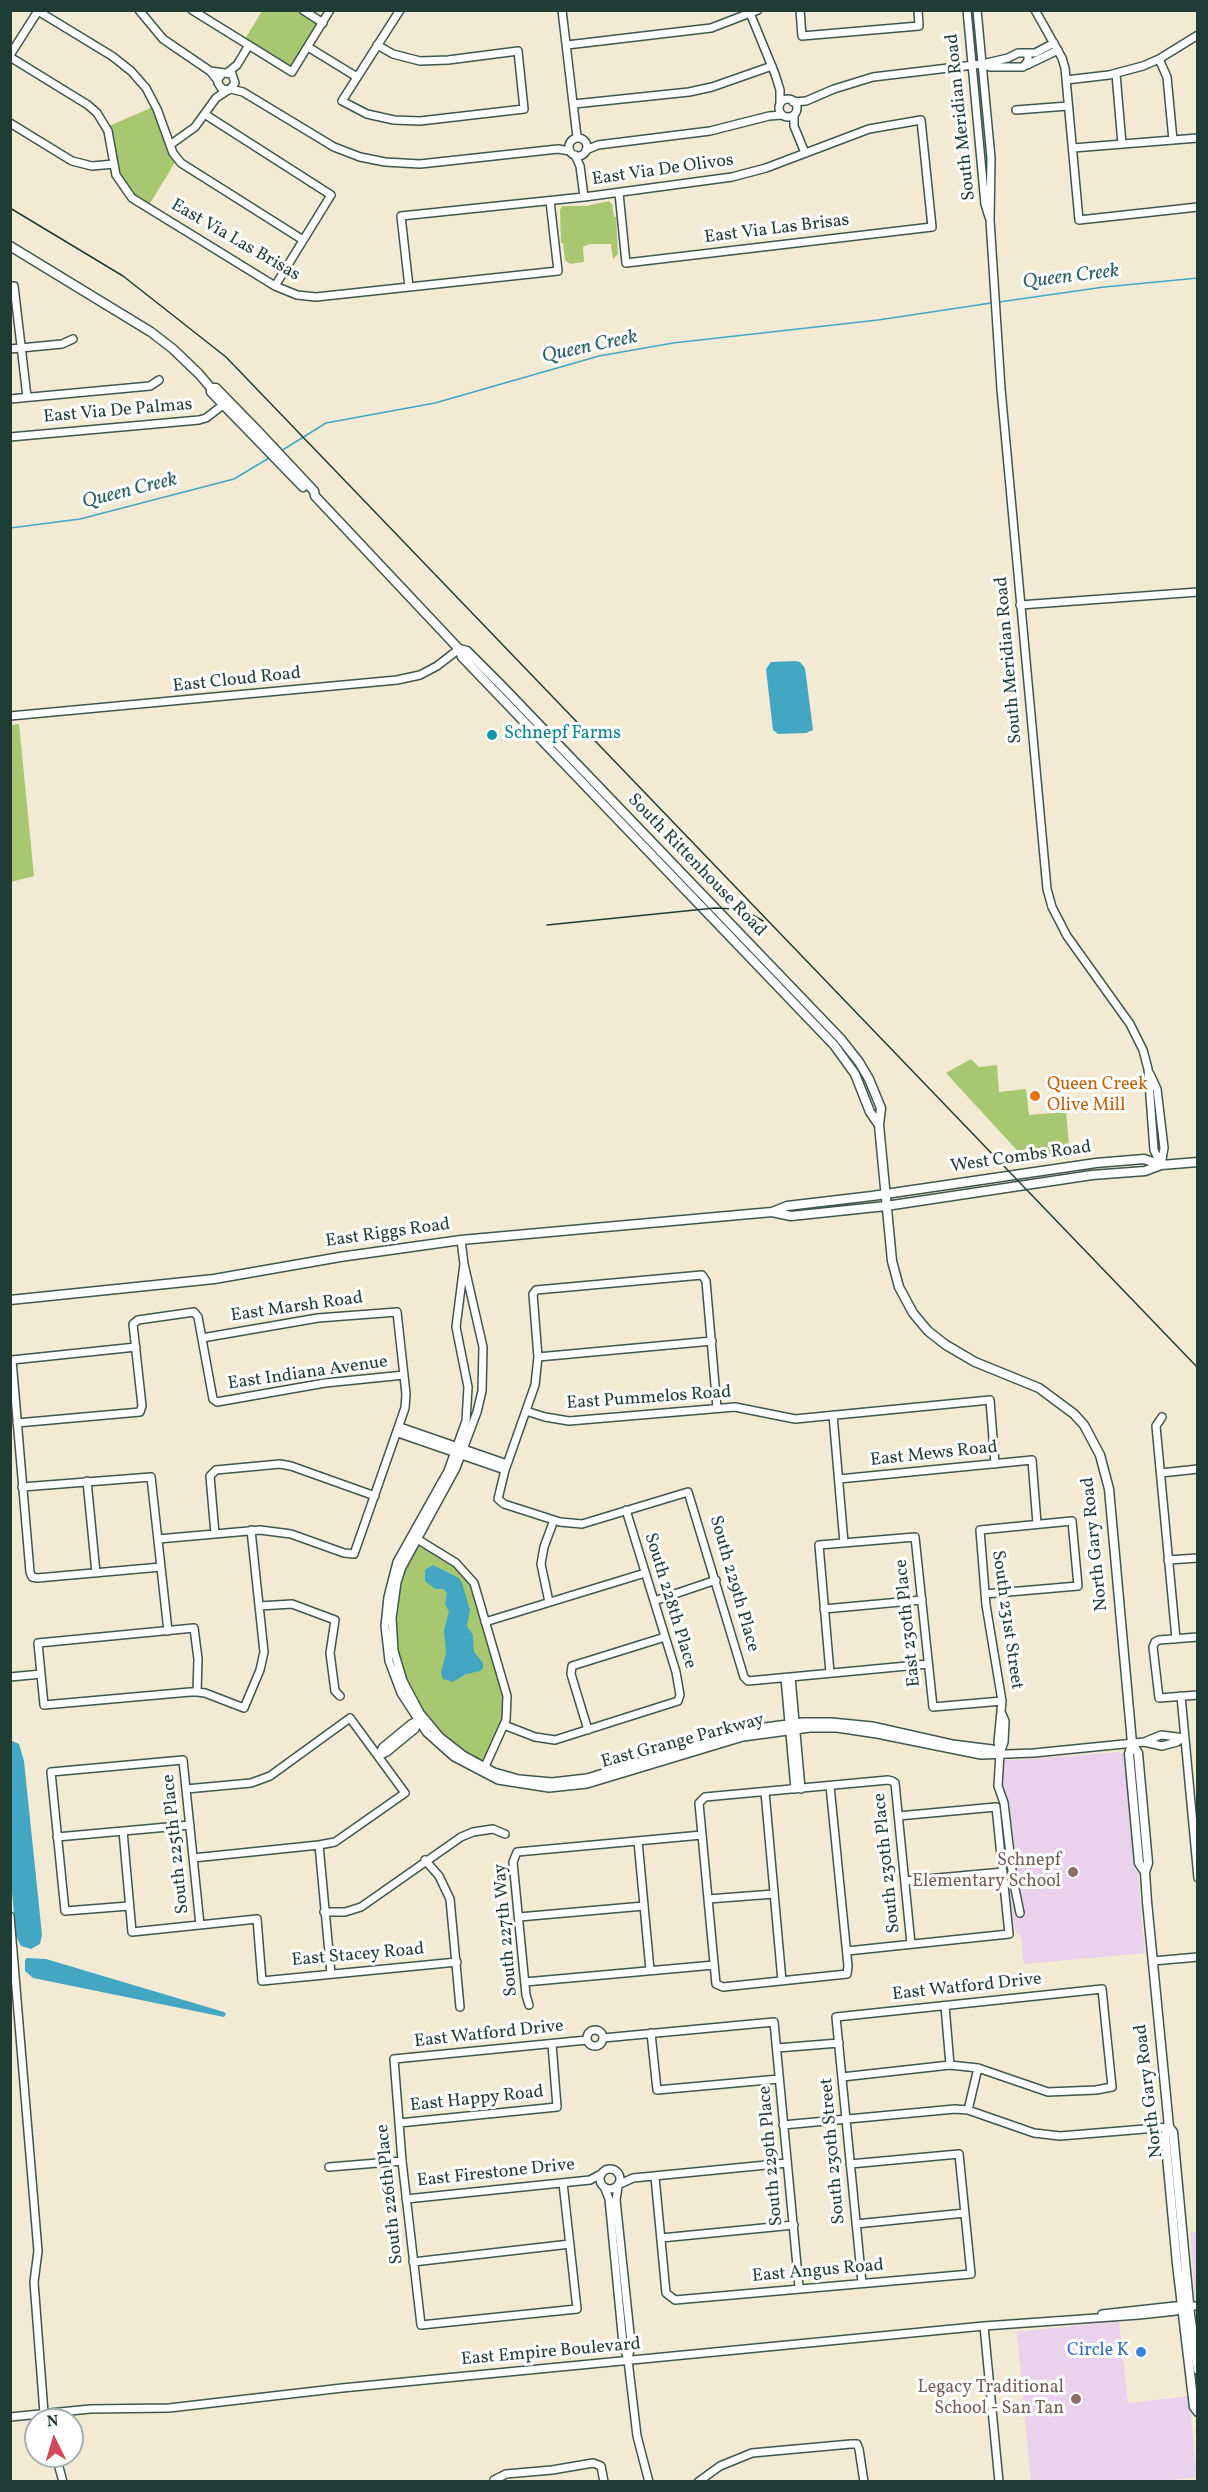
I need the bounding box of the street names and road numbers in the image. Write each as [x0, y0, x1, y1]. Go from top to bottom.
street label: South Meridian Road [942, 32, 982, 202]
street label: East Via De Olivos [591, 150, 735, 192]
street label: East Via Las Brisas [166, 195, 304, 287]
street label: East Via Las Brisas [703, 210, 851, 250]
street label: East Via De Palmas [43, 395, 193, 429]
street label: South Meridian Road [992, 576, 1028, 744]
street label: East Cloud Road [172, 664, 302, 698]
street label: South Rittenhouse Road [622, 790, 770, 942]
street label: West Combs Road [949, 1137, 1093, 1179]
street label: East Riggs Road [324, 1215, 452, 1253]
street label: East Marsh Road [229, 1288, 365, 1328]
street label: East Indiana Avenue [227, 1352, 389, 1396]
street label: East Pummelos Road [566, 1382, 732, 1416]
street label: East Mews Road [869, 1438, 999, 1472]
street label: North Gary Road [1078, 1476, 1114, 1612]
street label: South 229th Place [703, 1513, 763, 1655]
street label: South 228th Place [638, 1531, 700, 1671]
street label: South 231st Street [986, 1549, 1026, 1691]
street label: East 230th Place [892, 1558, 926, 1688]
street label: East Grange Parkway [599, 1710, 767, 1774]
street label: South 225th Place [159, 1773, 195, 1915]
street label: South 230th Place [870, 1792, 906, 1934]
street label: South 227th Way [490, 1863, 524, 1997]
street label: East Stacey Road [291, 1939, 425, 1973]
street label: East Watford Drive [891, 1969, 1043, 2007]
street label: East Watford Drive [413, 2016, 565, 2054]
street label: North Gary Road [1131, 2023, 1169, 2159]
street label: South 230th Street [817, 2077, 851, 2225]
street label: East Happy Road [409, 2082, 545, 2118]
street label: South 229th Place [755, 2085, 789, 2227]
street label: South 226th Place [373, 2123, 409, 2265]
street label: East Firestone Drive [416, 2155, 576, 2193]
street label: East Angus Road [751, 2255, 885, 2289]
street label: East Empire Boulevard [460, 2334, 642, 2372]

